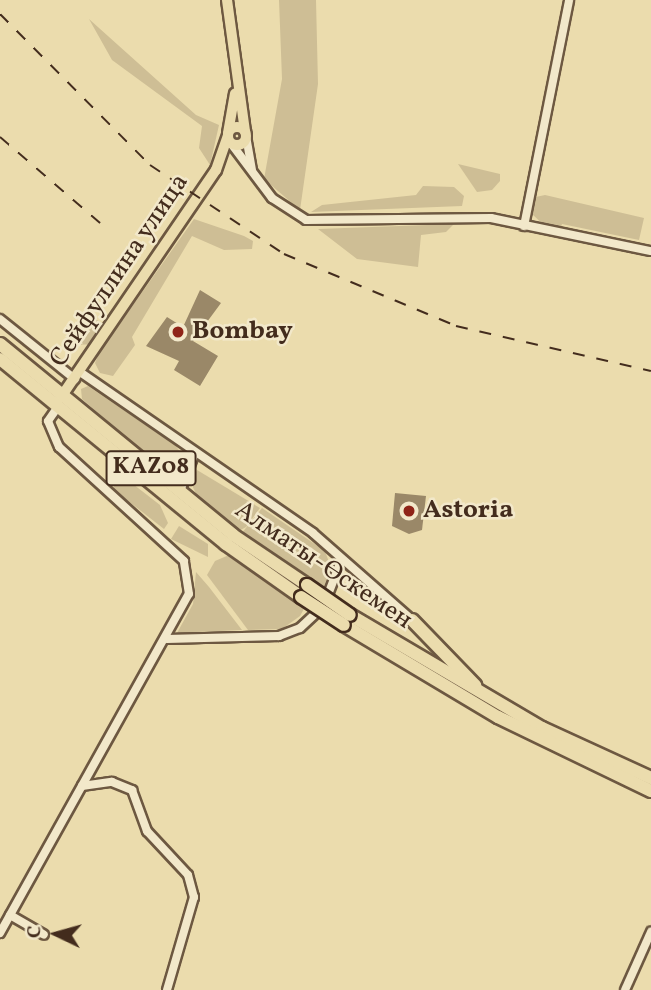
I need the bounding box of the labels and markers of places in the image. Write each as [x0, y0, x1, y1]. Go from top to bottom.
place label: Bombay [192, 316, 293, 348]
marker: Bombay [170, 324, 186, 340]
place label: Astoria [423, 495, 513, 527]
marker: Astoria [401, 503, 417, 519]

